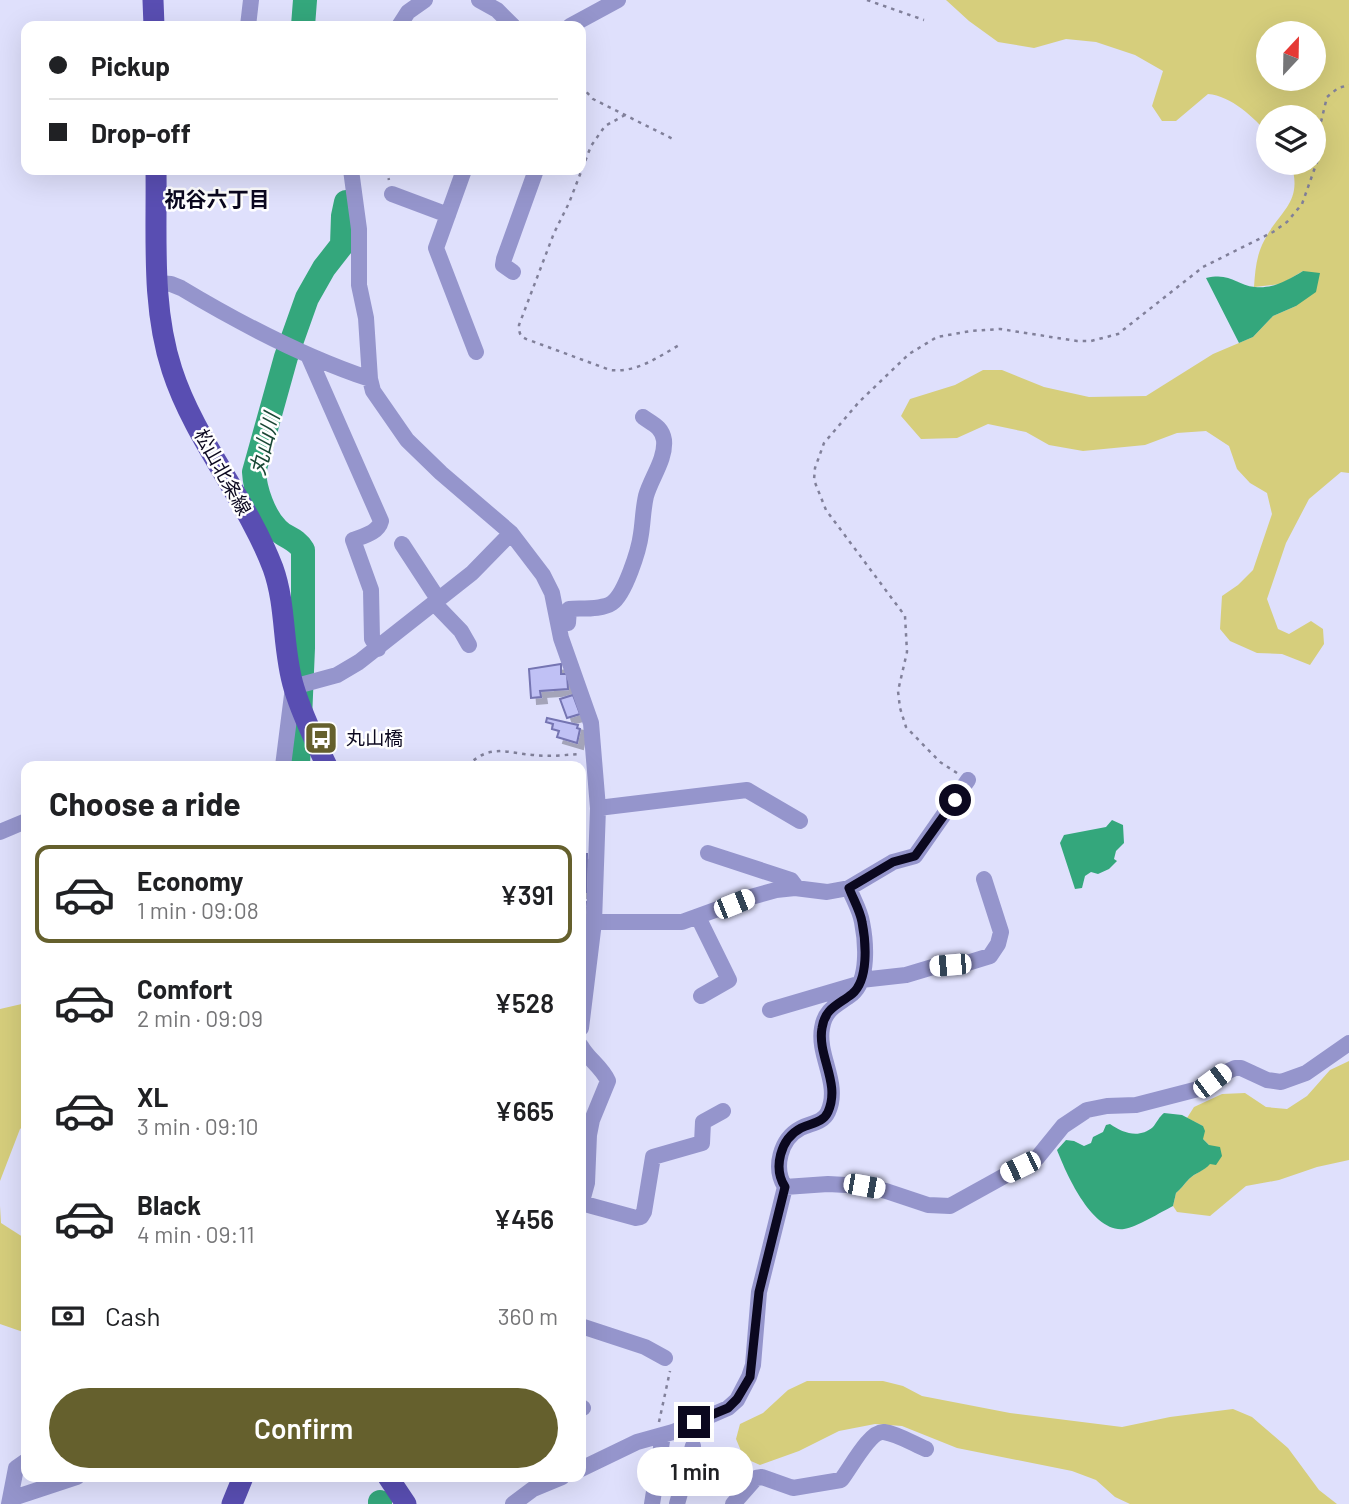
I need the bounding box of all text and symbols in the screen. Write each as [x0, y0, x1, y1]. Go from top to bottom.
north arrow [1256, 21, 1326, 91]
map controls [1256, 21, 1326, 175]
text: Pickup [91, 50, 170, 81]
button: layers [1256, 105, 1326, 175]
text: Drop-off [91, 117, 191, 148]
district label: 祝谷六丁目 [165, 186, 270, 211]
water label: 丸山川 [244, 408, 284, 477]
street label: 松山北条線 [190, 425, 257, 519]
bus stop icon: 丸山橋 [302, 719, 340, 757]
place label: 丸山橋 [346, 726, 403, 749]
text: Choose a ride [49, 784, 241, 822]
route start [939, 784, 971, 816]
icon: car [53, 863, 116, 926]
text: Economy [137, 865, 243, 896]
text: ¥391 [500, 879, 554, 910]
car [711, 886, 758, 922]
text: 1 min · 09:08 [137, 896, 259, 924]
car [929, 953, 972, 977]
icon: car [53, 971, 116, 1034]
text: Comfort [137, 973, 233, 1004]
text: ¥528 [494, 987, 554, 1018]
text: 2 min · 09:09 [137, 1004, 263, 1032]
car [1189, 1060, 1236, 1102]
icon: car [53, 1079, 116, 1142]
text: XL [137, 1081, 168, 1112]
text: ¥665 [495, 1095, 554, 1126]
text: 3 min · 09:10 [137, 1112, 259, 1140]
car [997, 1148, 1044, 1186]
car [842, 1172, 887, 1200]
icon: car [53, 1187, 116, 1250]
text: Black [137, 1189, 201, 1220]
text: ¥456 [493, 1203, 554, 1234]
text: 4 min · 09:11 [137, 1220, 255, 1248]
icon: cash [49, 1297, 87, 1335]
text: Cash [105, 1300, 160, 1331]
text: 360 m [498, 1302, 558, 1330]
button: Confirm [49, 1388, 558, 1468]
route end [678, 1406, 710, 1438]
callout: 1 min [636, 1446, 752, 1496]
text: 1 min [670, 1457, 720, 1485]

